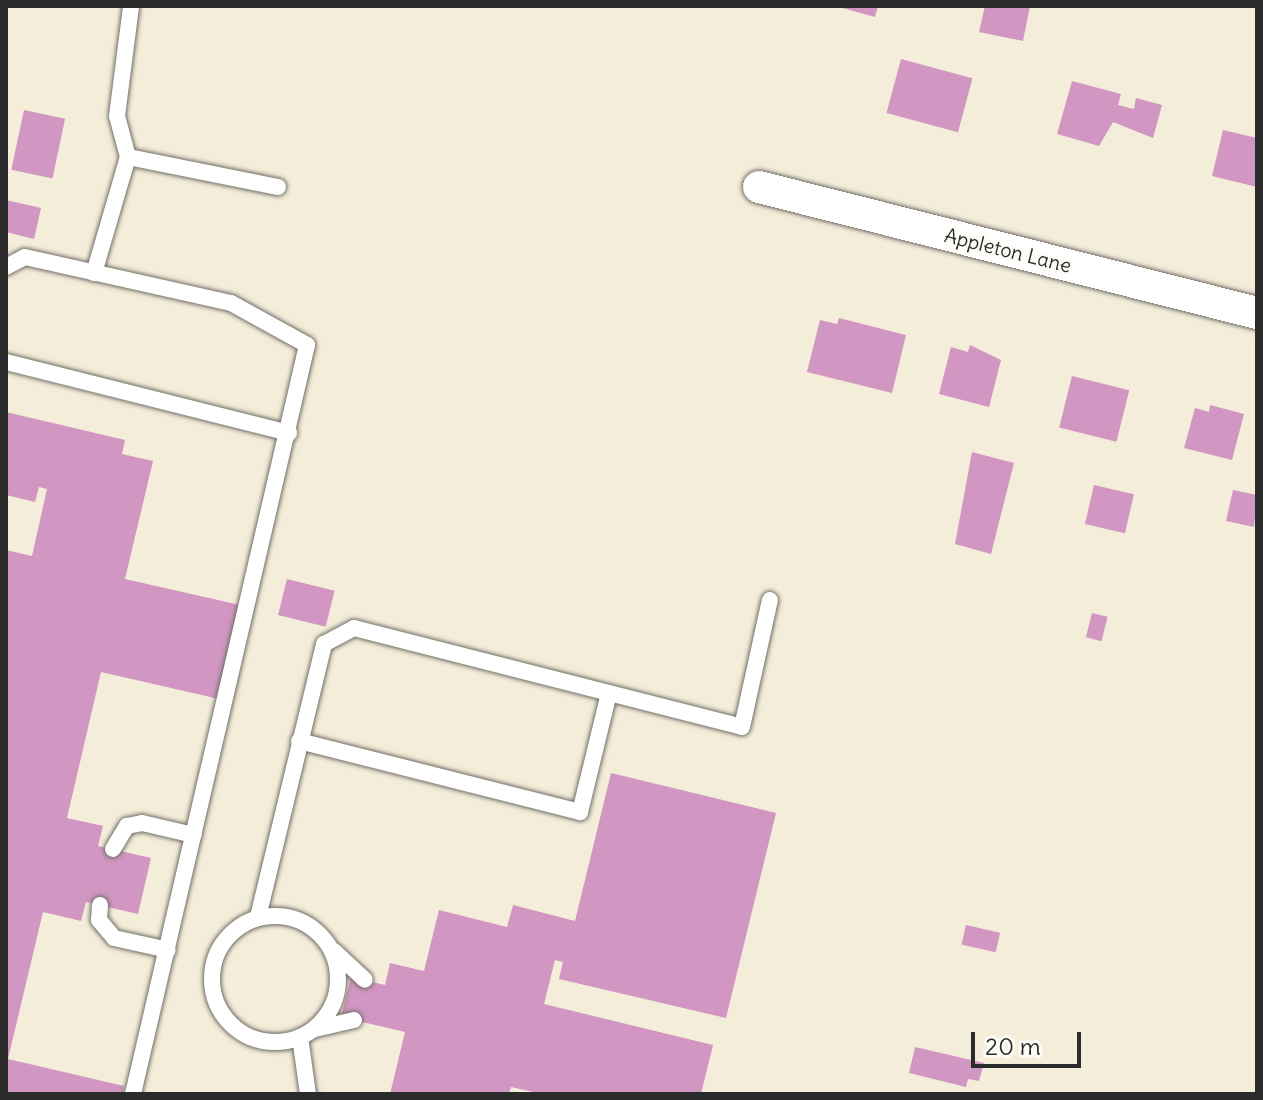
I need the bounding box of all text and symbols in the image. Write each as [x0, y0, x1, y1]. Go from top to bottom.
street label: Appleton Lane [942, 223, 1074, 277]
scale bar [975, 1016, 1085, 1066]
text: 20 m [985, 1031, 1041, 1061]

